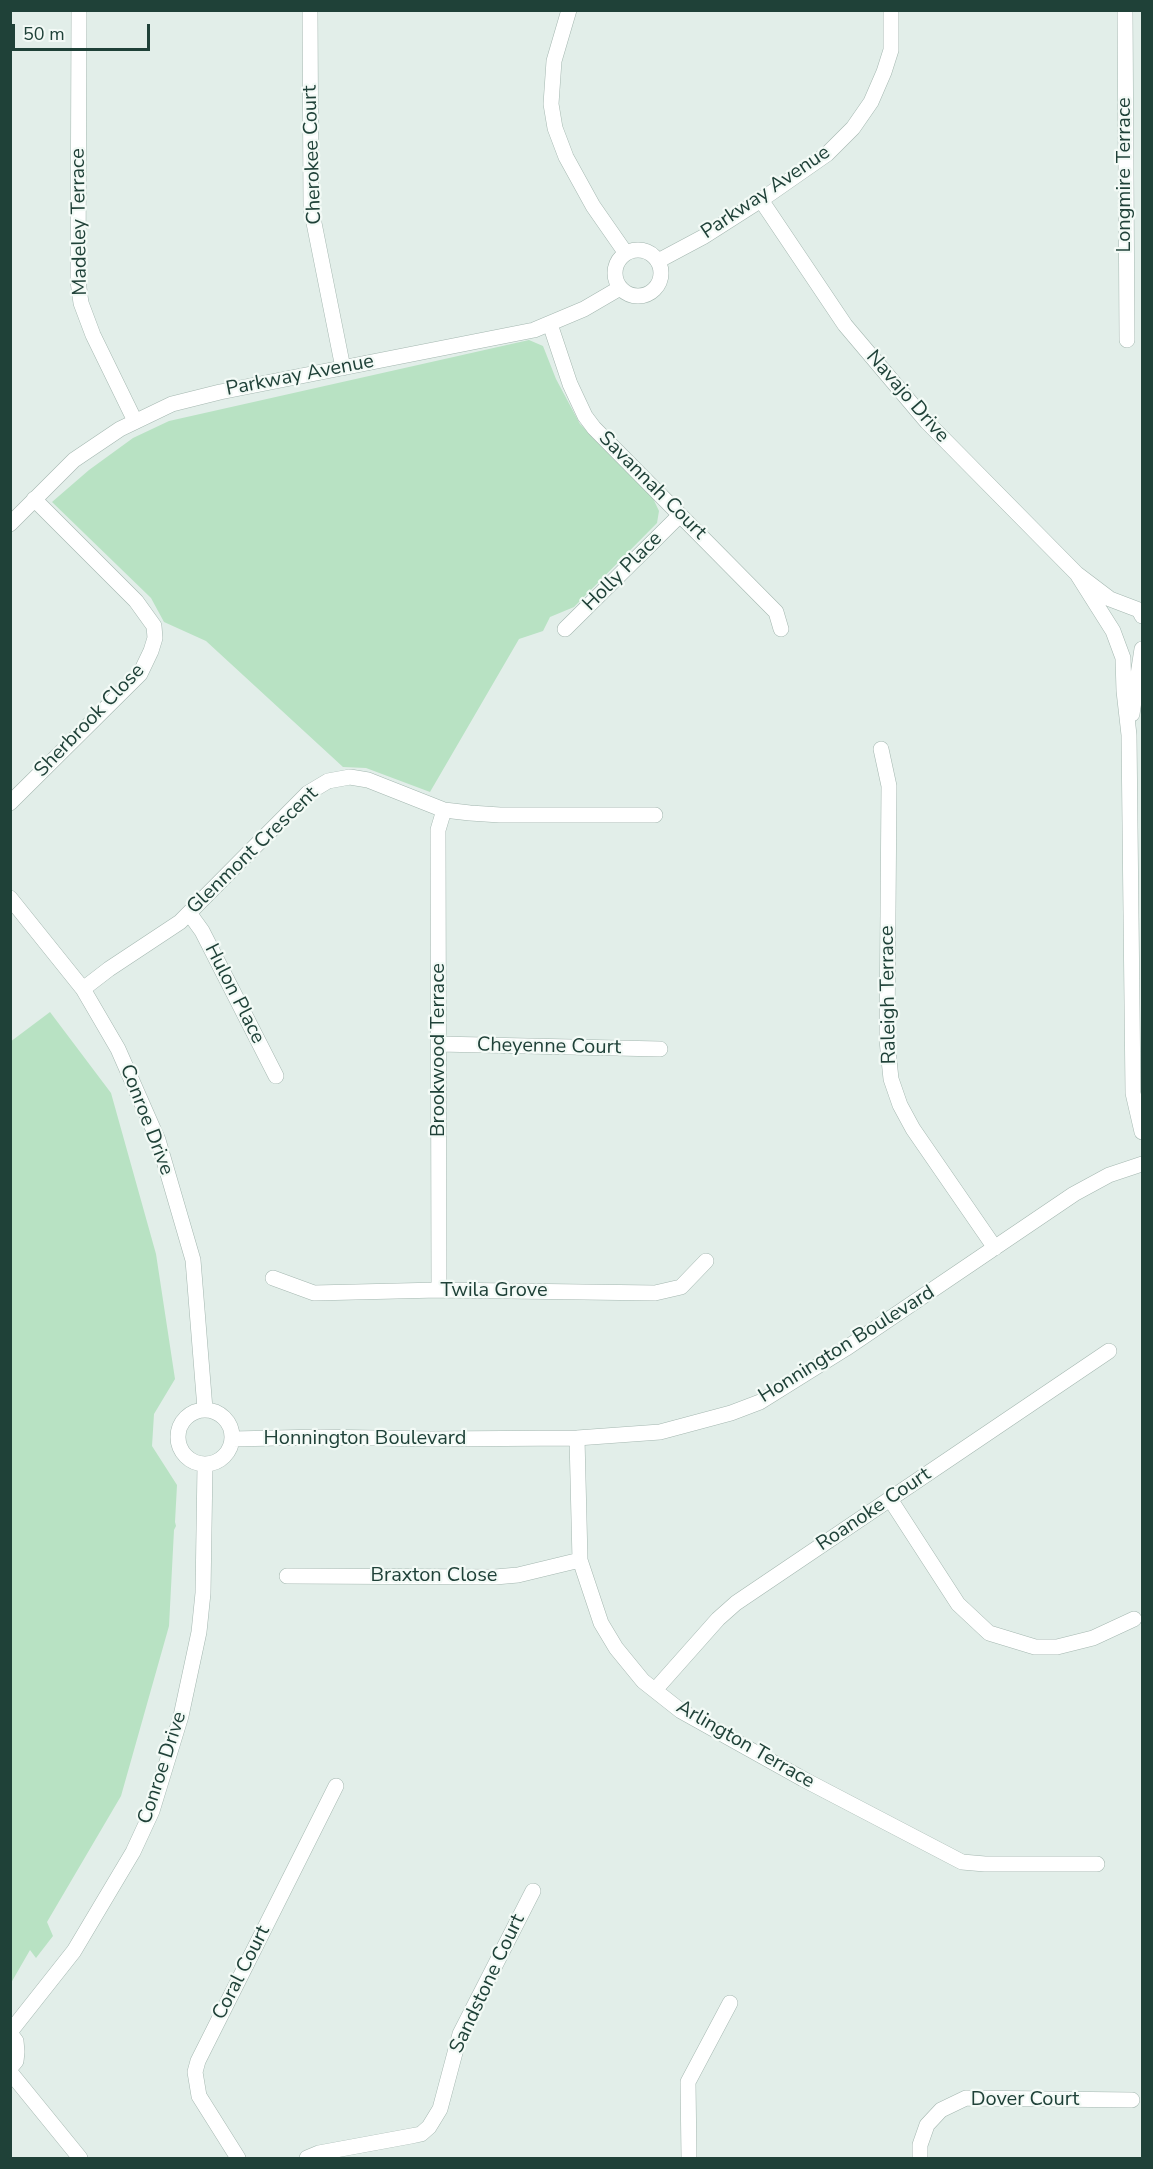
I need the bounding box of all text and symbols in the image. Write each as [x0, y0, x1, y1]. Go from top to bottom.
scale bar [15, 12, 153, 50]
text: 50 m [23, 22, 65, 46]
street label: Cherokee Court [299, 85, 327, 225]
street label: Longmire Terrace [1113, 97, 1137, 253]
street label: Parkway Avenue [697, 141, 835, 245]
street label: Madeley Terrace [67, 148, 93, 296]
street label: Navajo Drive [860, 346, 954, 448]
street label: Parkway Avenue [224, 350, 376, 402]
street label: Savannah Court [593, 427, 711, 545]
street label: Holly Place [578, 527, 668, 617]
street label: Sherbrook Close [30, 659, 150, 783]
street label: Glenmont Crescent [182, 782, 324, 920]
street label: Raleigh Terrace [876, 925, 902, 1065]
street label: Hulon Place [199, 940, 269, 1048]
street label: Brookwood Terrace [427, 963, 451, 1137]
street label: Cheyenne Court [477, 1034, 621, 1060]
street label: Conroe Drive [114, 1061, 178, 1179]
street label: Twila Grove [440, 1279, 548, 1303]
street label: Honnington Boulevard [755, 1281, 939, 1409]
street label: Honnington Boulevard [264, 1427, 466, 1451]
street label: Roanoke Court [812, 1463, 936, 1557]
street label: Braxton Close [371, 1564, 497, 1588]
street label: Arlington Terrace [672, 1696, 818, 1794]
street label: Conroe Drive [134, 1709, 192, 1827]
street label: Sandstone Court [445, 1911, 531, 2057]
street label: Coral Court [208, 1922, 276, 2024]
street label: Dover Court [971, 2088, 1079, 2112]

